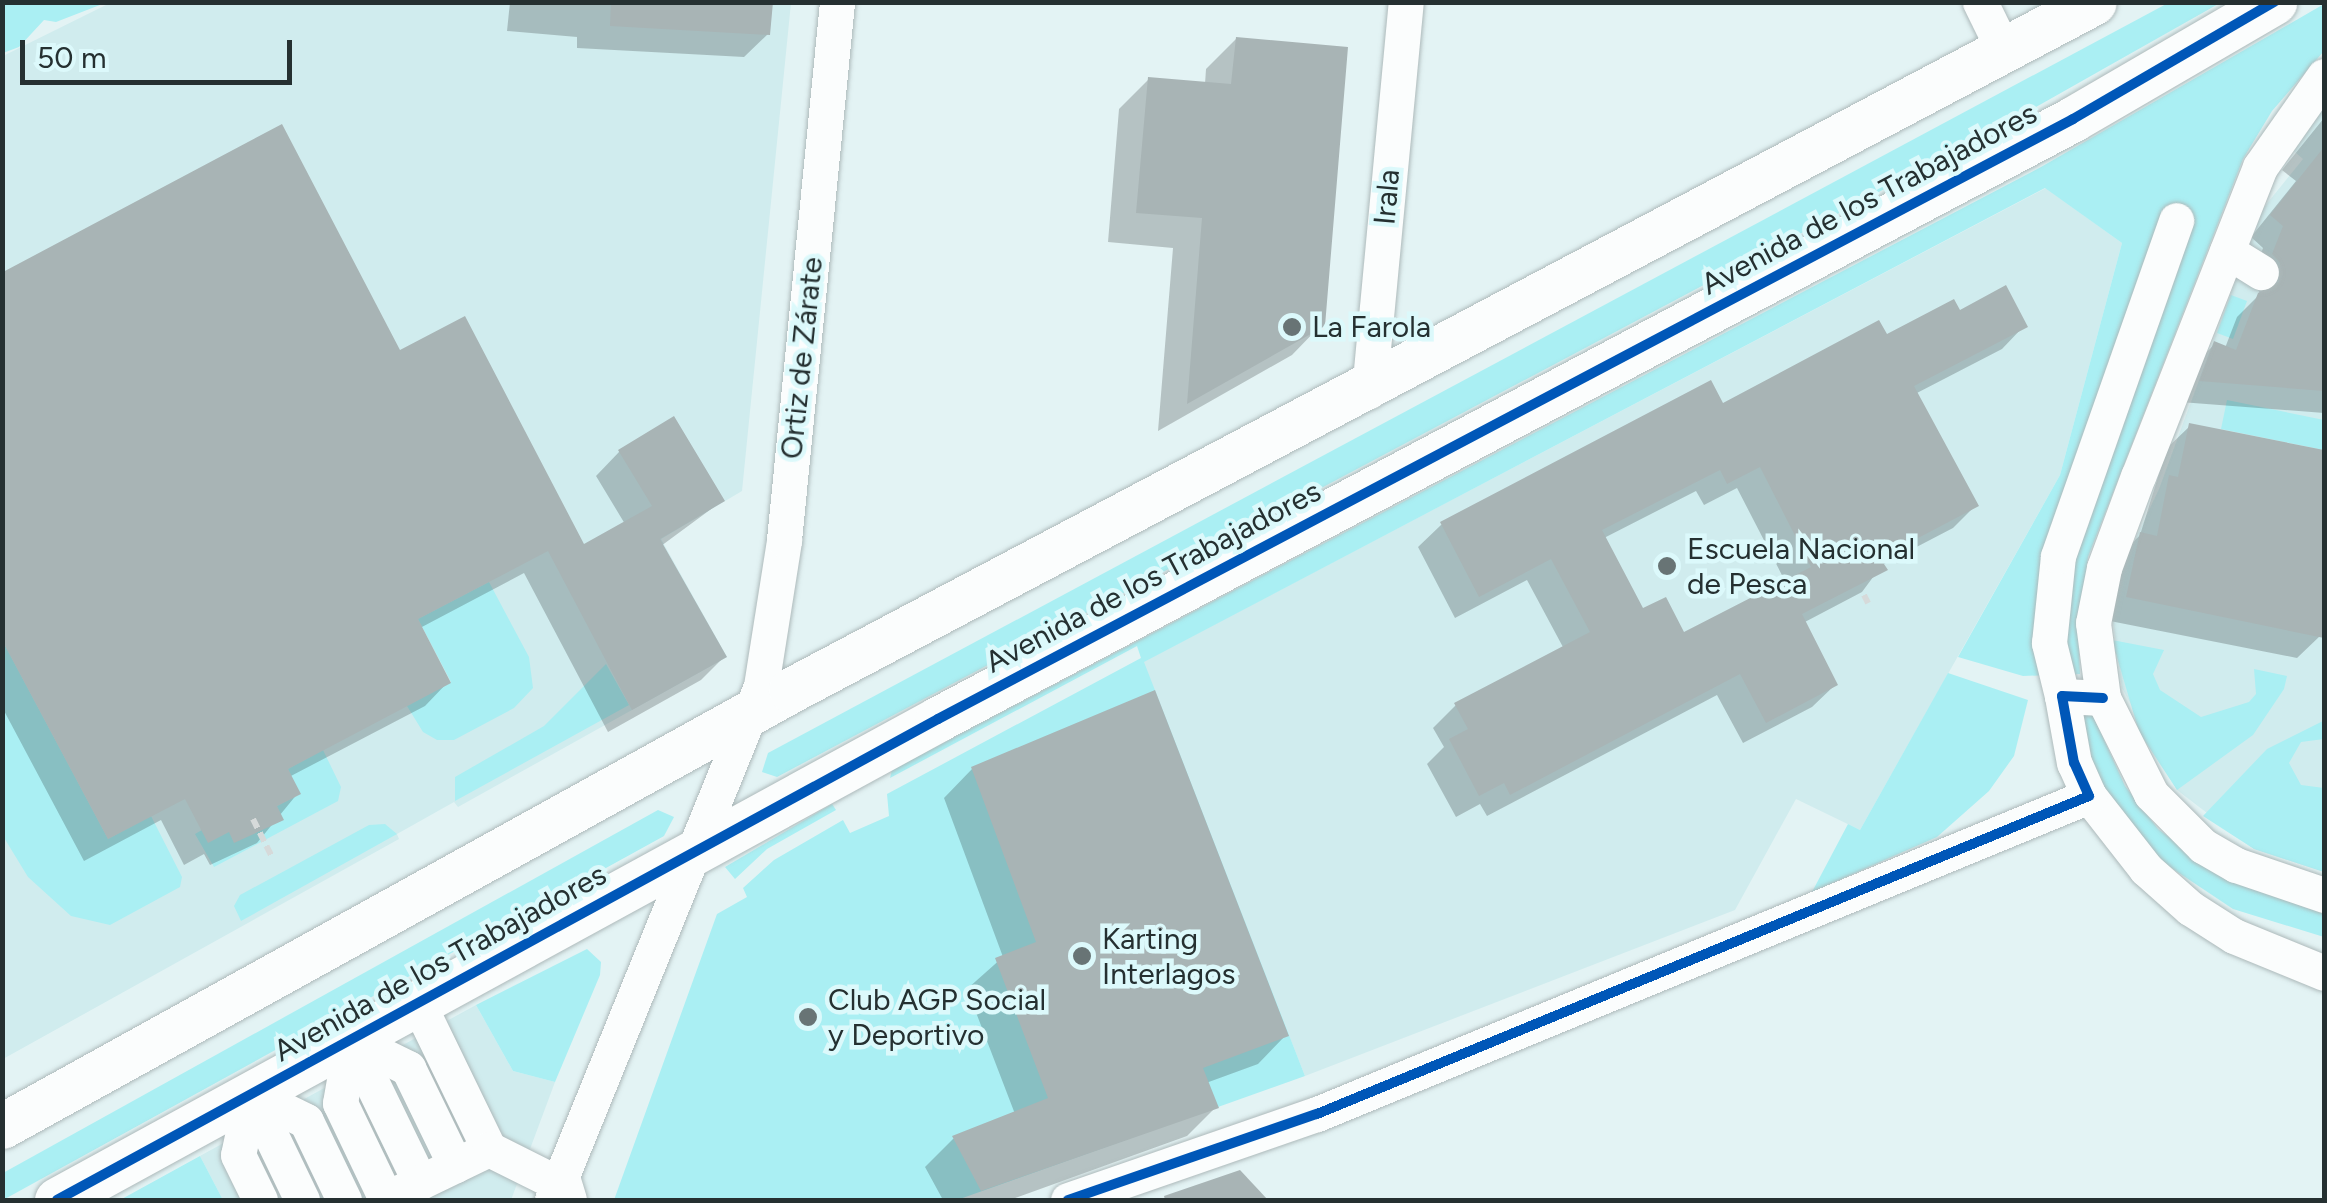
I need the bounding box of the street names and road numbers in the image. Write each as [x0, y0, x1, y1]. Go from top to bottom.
street label: Avenida de los Trabajadores [1695, 95, 2043, 303]
street label: Irala [1367, 168, 1407, 226]
street label: Ortiz de Zárate [773, 255, 831, 461]
street label: Avenida de los Trabajadores [979, 473, 1327, 681]
street label: Avenida de los Trabajadores [267, 856, 613, 1070]

